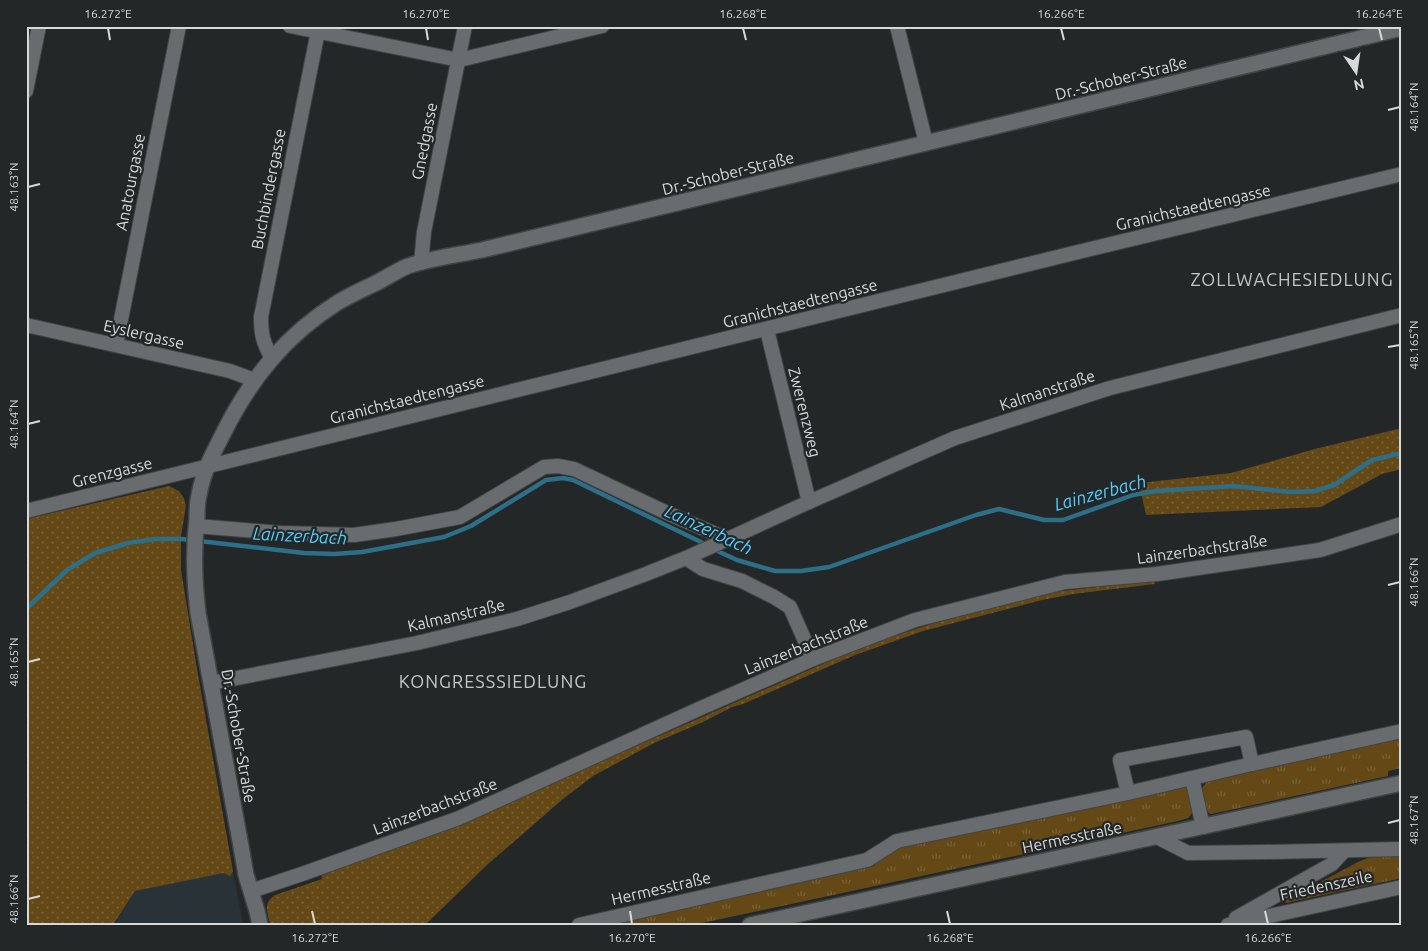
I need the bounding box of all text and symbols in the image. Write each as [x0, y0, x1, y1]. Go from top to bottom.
text: 16.272°E [84, 7, 132, 20]
text: 16.270°E [402, 7, 450, 20]
text: 16.268°E [719, 7, 767, 20]
text: 16.266°E [1037, 7, 1085, 20]
text: 16.264°E [1355, 7, 1403, 20]
north arrow [1330, 48, 1380, 98]
street label: Dr.-Schober-Straße [1053, 53, 1189, 103]
text: N [1352, 76, 1366, 94]
text: 48.164°N [1407, 82, 1420, 132]
street label: Gnedgasse [408, 101, 440, 181]
street label: Buchbindergasse [247, 127, 289, 251]
street label: Anatourgasse [112, 132, 148, 232]
street label: Dr.-Schober-Straße [660, 148, 796, 198]
text: 48.163°N [7, 162, 20, 212]
street label: Granichstaedtengasse [1114, 180, 1272, 234]
district label: ZOLLWACHESIEDLUNG [1190, 269, 1394, 289]
street label: Granichstaedtengasse [721, 275, 879, 331]
street label: Eyslergasse [102, 316, 186, 352]
text: 48.165°N [1407, 320, 1420, 370]
street label: Zwerenzweg [785, 365, 825, 459]
street label: Kalmanstraße [997, 366, 1097, 414]
street label: Granichstaedtengasse [328, 371, 486, 427]
text: 48.164°N [7, 399, 20, 449]
street label: Grenzgasse [70, 453, 154, 491]
water label: Lainzerbach [1052, 470, 1148, 514]
water label: Lainzerbach [662, 500, 756, 558]
water label: Lainzerbach [252, 523, 348, 547]
street label: Lainzerbachstraße [1136, 531, 1268, 567]
text: 48.166°N [1407, 557, 1420, 607]
street label: Kalmanstraße [406, 595, 506, 635]
street label: Lainzerbachstraße [742, 612, 870, 678]
text: 48.165°N [7, 637, 20, 687]
street label: Dr.-Schober-Straße [218, 668, 260, 804]
district label: KONGRESSSIEDLUNG [399, 671, 587, 691]
street label: Lainzerbachstraße [370, 774, 500, 838]
text: 48.167°N [1407, 795, 1420, 845]
street label: Hermesstraße [1020, 818, 1124, 856]
street label: Friedenszeile [1278, 866, 1374, 904]
street label: Hermesstraße [609, 868, 713, 908]
text: 48.166°N [7, 874, 20, 924]
text: 16.272°E [291, 931, 339, 944]
text: 16.270°E [608, 931, 656, 944]
text: 16.268°E [926, 931, 974, 944]
text: 16.266°E [1244, 931, 1292, 944]

